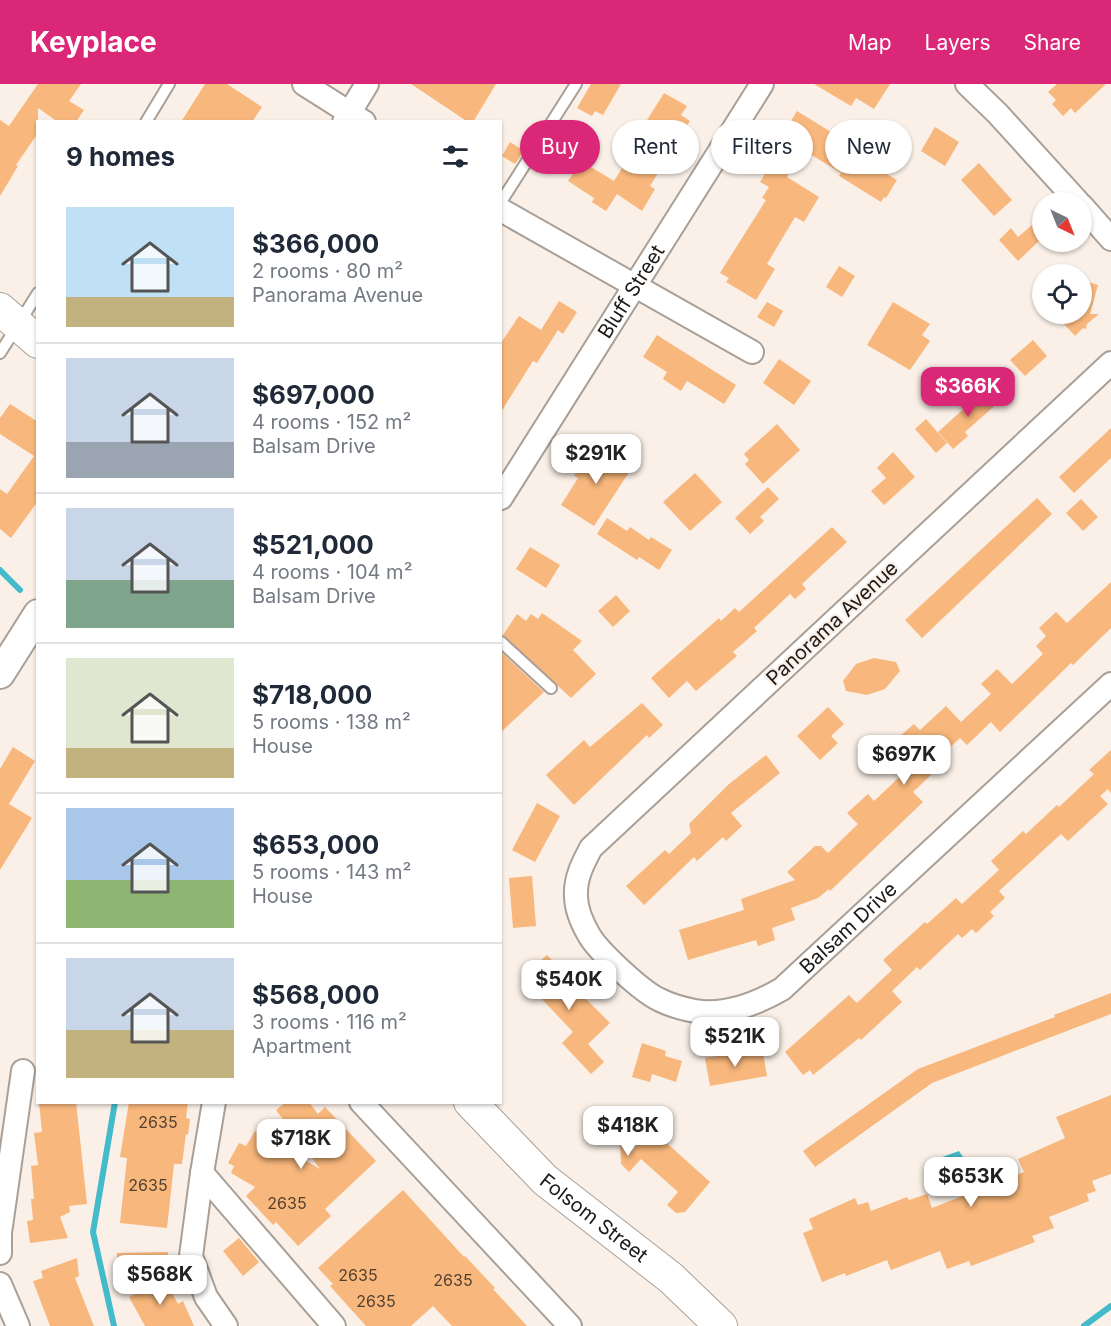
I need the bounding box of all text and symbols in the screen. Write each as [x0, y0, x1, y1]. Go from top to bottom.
text: Keyplace [30, 25, 157, 59]
text: Map [848, 30, 892, 55]
text: Layers [925, 30, 991, 55]
text: Share [1024, 30, 1081, 55]
chip: Buy [520, 120, 600, 174]
chip: Rent [612, 120, 699, 174]
chip: Filters [711, 120, 813, 174]
chip: New [825, 120, 912, 174]
icon: filters [439, 140, 472, 173]
text: 9 homes [66, 141, 175, 172]
north arrow [1032, 192, 1092, 252]
map controls [1032, 192, 1092, 324]
text: $366,000 [252, 228, 379, 259]
icon: home [114, 231, 186, 303]
street label: Bluff Street [593, 240, 670, 343]
text: 2 rooms · 80 m² [252, 259, 403, 283]
button: locate [1032, 264, 1092, 324]
text: Panorama Avenue [252, 283, 423, 307]
pin: $366K [926, 367, 1010, 418]
text: $366K [935, 374, 1001, 398]
text: $697,000 [252, 379, 375, 410]
icon: home [114, 382, 186, 454]
text: 4 rooms · 152 m² [252, 410, 411, 434]
text: Balsam Drive [252, 434, 376, 458]
pin: $291K [554, 434, 638, 485]
text: $291K [565, 441, 627, 465]
text: $521,000 [252, 529, 374, 560]
icon: home [114, 532, 186, 604]
street label: Panorama Avenue [761, 556, 903, 690]
text: 4 rooms · 104 m² [252, 560, 412, 584]
text: Balsam Drive [252, 584, 376, 608]
text: $718,000 [252, 679, 372, 710]
icon: home [114, 682, 186, 754]
text: 5 rooms · 138 m² [252, 710, 411, 734]
text: House [252, 734, 313, 758]
pin: $697K [862, 735, 946, 786]
text: $697K [872, 742, 936, 766]
text: $653,000 [252, 829, 379, 860]
icon: home [114, 832, 186, 904]
text: 5 rooms · 143 m² [252, 860, 411, 884]
street label: Balsam Drive [795, 877, 902, 979]
text: House [252, 884, 313, 908]
pin: $540K [527, 960, 611, 1011]
text: $540K [535, 967, 603, 991]
text: $568,000 [252, 979, 379, 1010]
icon: home [114, 982, 186, 1054]
text: 3 rooms · 116 m² [252, 1010, 407, 1034]
pin: $521K [693, 1017, 777, 1068]
text: $521K [704, 1024, 766, 1048]
text: Apartment [252, 1034, 351, 1058]
pin: $418K [586, 1106, 670, 1157]
house number: 2635 [138, 1112, 178, 1132]
text: $418K [597, 1113, 659, 1137]
pin: $718K [259, 1119, 343, 1170]
text: $718K [271, 1126, 331, 1150]
pin: $653K [929, 1157, 1013, 1208]
text: $653K [938, 1164, 1004, 1188]
street label: Folsom Street [535, 1169, 653, 1268]
house number: 2635 [128, 1175, 168, 1195]
house number: 2635 [267, 1193, 307, 1213]
pin: $568K [118, 1255, 202, 1306]
text: $568K [127, 1262, 193, 1286]
house number: 2635 [338, 1265, 378, 1285]
house number: 2635 [433, 1270, 473, 1290]
house number: 2635 [356, 1291, 396, 1311]

